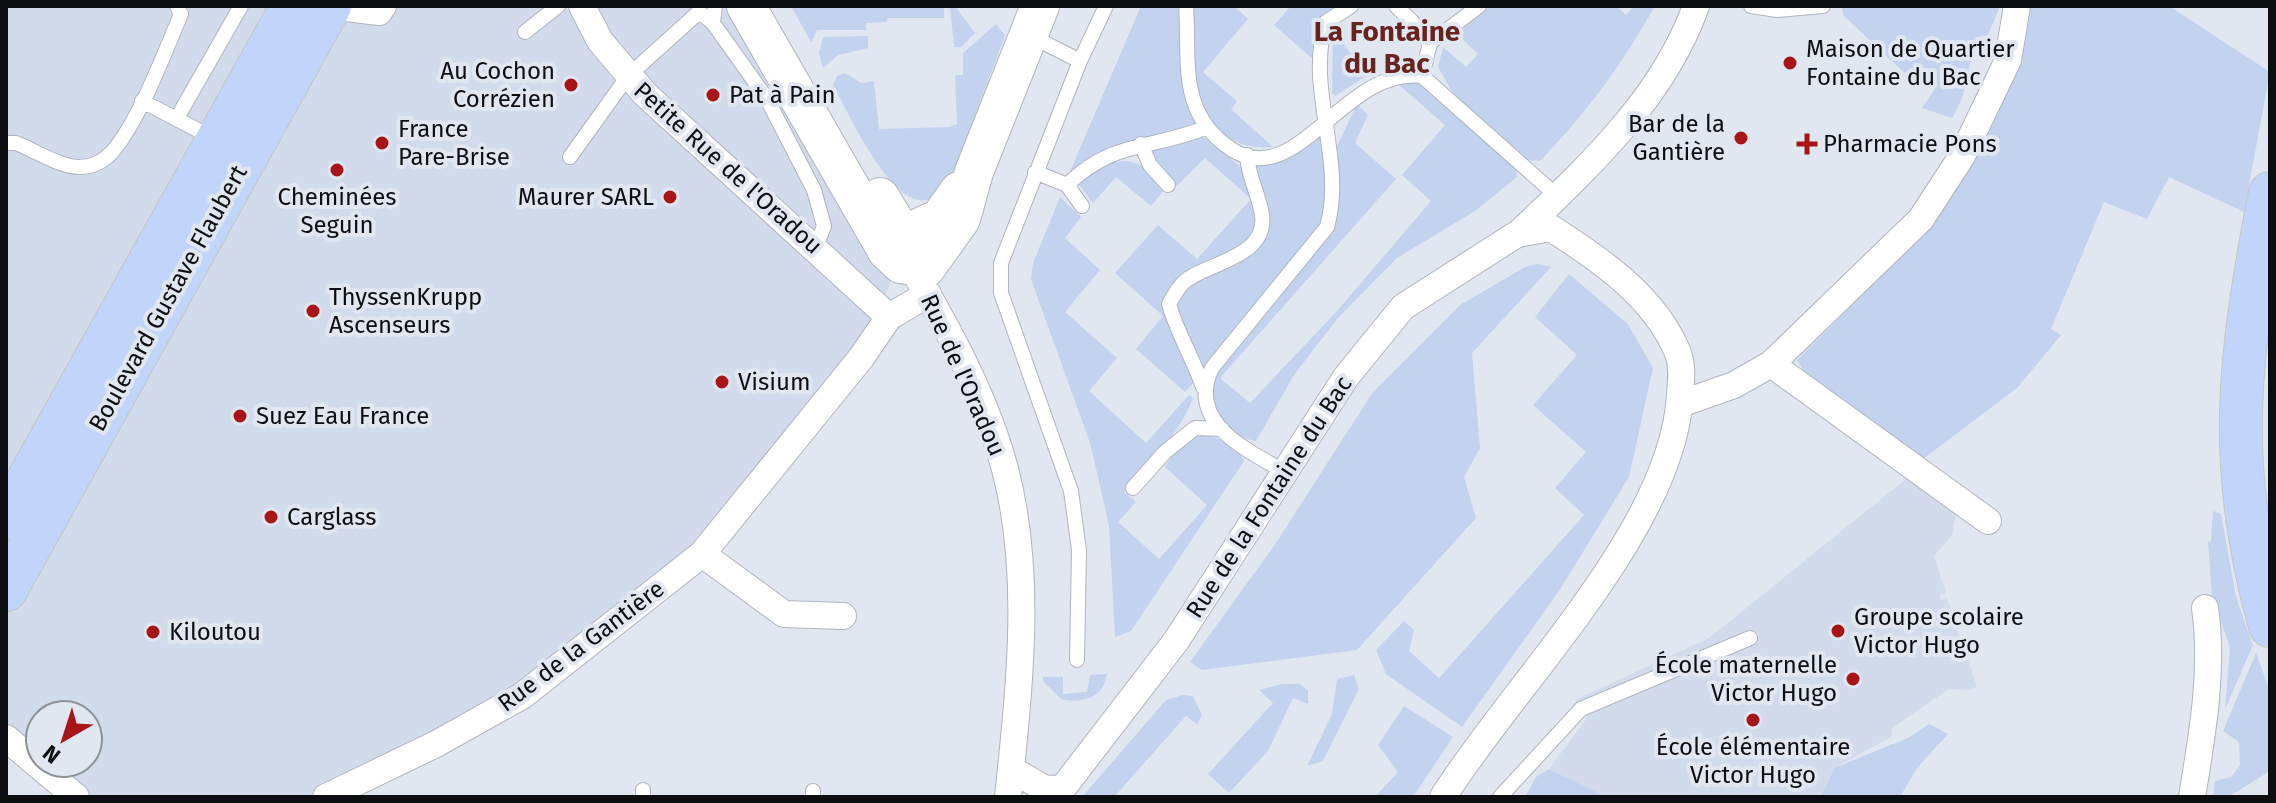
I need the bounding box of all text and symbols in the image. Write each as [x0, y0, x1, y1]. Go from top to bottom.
district label: La Fontaine du Bac [1314, 15, 1460, 80]
place label: Maison de Quartier Fontaine du Bac [1806, 35, 2015, 91]
marker: Maison de Quartier Fontaine du Bac [1781, 54, 1799, 72]
place label: Au Cochon Corrézien [440, 57, 555, 113]
marker: Au Cochon Corrézien [562, 76, 580, 94]
street label: Petite Rue de l'Oradou [628, 76, 828, 260]
place label: Pat à Pain [729, 81, 836, 109]
marker: Pat à Pain [704, 86, 722, 104]
place label: Bar de la Gantière [1628, 110, 1725, 166]
place label: France Pare-Brise [398, 115, 510, 171]
marker: Bar de la Gantière [1732, 129, 1750, 147]
place label: Pharmacie Pons [1823, 130, 1997, 158]
marker: France Pare-Brise [373, 134, 391, 152]
marker: Pharmacie Pons [1798, 135, 1816, 153]
street label: Boulevard Gustave Flaubert [83, 160, 253, 436]
marker: Cheminées Seguin [328, 161, 346, 179]
place label: Cheminées Seguin [277, 183, 397, 239]
place label: Maurer SARL [518, 183, 654, 211]
marker: Maurer SARL [661, 188, 679, 206]
place label: ThyssenKrupp Ascenseurs [329, 283, 482, 339]
street label: Rue de l'Oradou [915, 290, 1011, 460]
marker: ThyssenKrupp Ascenseurs [304, 302, 322, 320]
place label: Visium [738, 368, 811, 396]
street label: Rue de la Fontaine du Bac [1180, 371, 1358, 623]
marker: Visium [713, 373, 731, 391]
place label: Suez Eau France [256, 402, 429, 430]
marker: Suez Eau France [231, 407, 249, 425]
place label: Carglass [287, 503, 377, 531]
marker: Carglass [262, 508, 280, 526]
street label: Rue de la Gantière [493, 575, 669, 717]
place label: Groupe scolaire Victor Hugo [1854, 603, 2024, 659]
place label: Kiloutou [169, 618, 261, 646]
marker: Groupe scolaire Victor Hugo [1829, 622, 1847, 640]
marker: Kiloutou [144, 623, 162, 641]
place label: École maternelle Victor Hugo [1655, 650, 1837, 707]
marker: École maternelle Victor Hugo [1844, 670, 1862, 688]
north arrow [24, 699, 104, 779]
marker: École élémentaire Victor Hugo [1744, 711, 1762, 729]
place label: École élémentaire Victor Hugo [1656, 732, 1850, 789]
text: N [38, 739, 66, 769]

